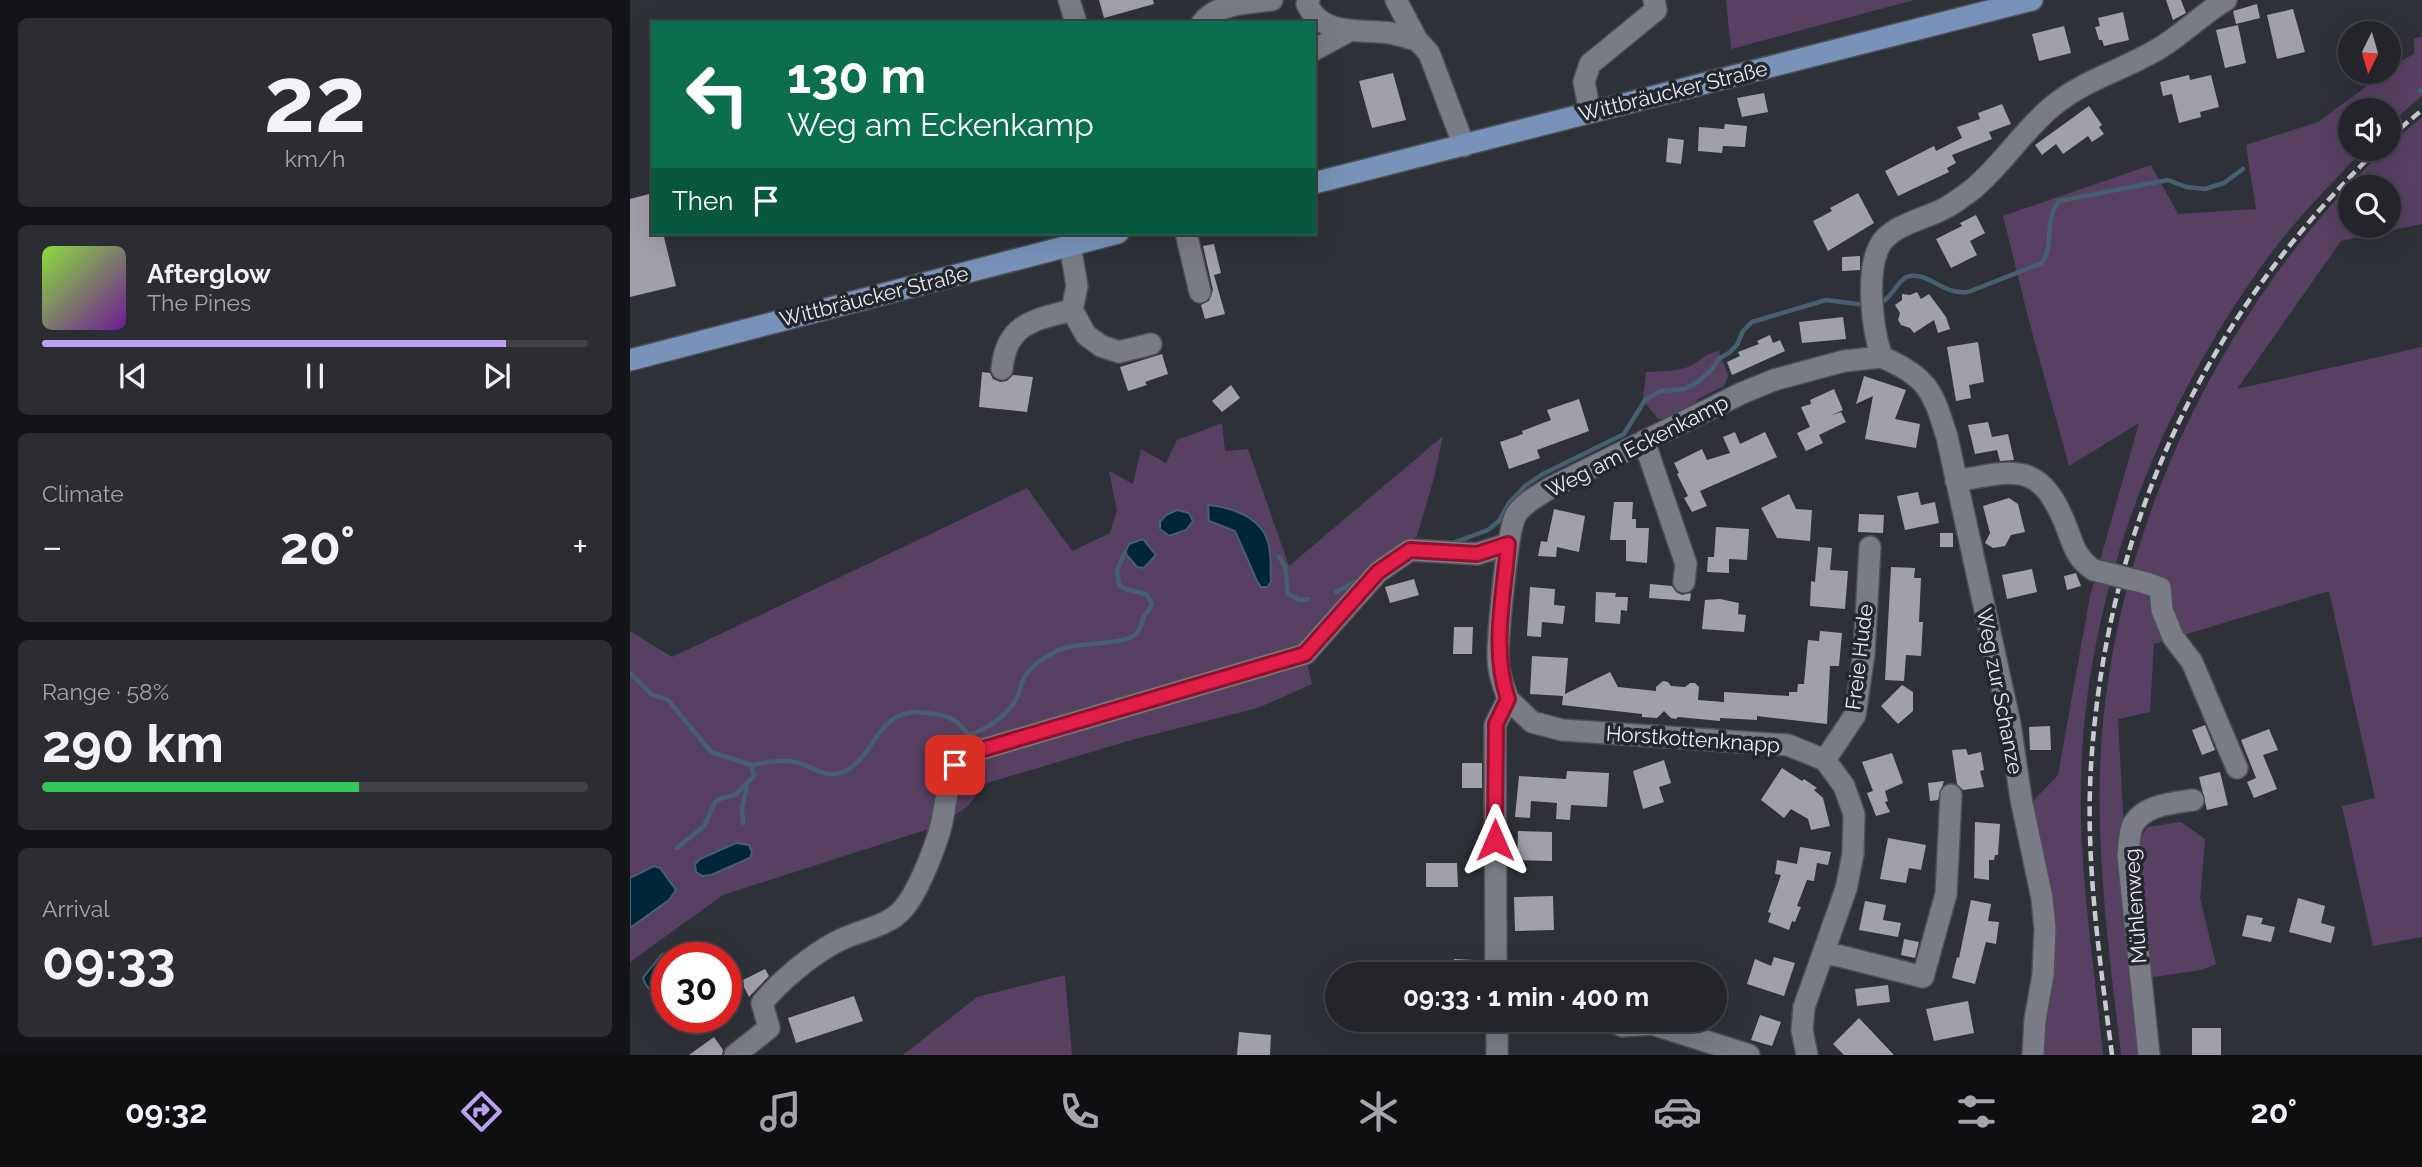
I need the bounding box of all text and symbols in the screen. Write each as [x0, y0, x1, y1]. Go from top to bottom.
north arrow [2338, 21, 2401, 84]
map controls [2338, 21, 2401, 238]
text: 22 [264, 46, 366, 153]
text: 130 m [787, 47, 926, 104]
icon: left [672, 49, 763, 140]
street label: Wittbräucker Straße [1576, 55, 1770, 127]
button: sound [2338, 98, 2401, 161]
text: Weg am Eckenkamp [787, 106, 1094, 143]
text: km/h [285, 145, 345, 172]
button: search [2338, 175, 2401, 238]
icon: arrive [747, 182, 785, 220]
text: Then [672, 186, 733, 216]
text: Afterglow [147, 259, 271, 289]
street label: Wittbräucker Straße [777, 260, 971, 332]
text: The Pines [147, 289, 251, 316]
icon: previous [114, 357, 152, 395]
icon: pause [296, 357, 334, 395]
icon: next [478, 357, 516, 395]
street label: Weg am Eckenkamp [1542, 389, 1732, 503]
text: Climate [42, 480, 124, 507]
text: 20° [280, 515, 355, 576]
text: − [42, 524, 62, 569]
text: + [572, 524, 588, 569]
street label: Freie Hude [1840, 603, 1878, 711]
street label: Weg zur Schanze [1972, 606, 2028, 776]
text: Range · 58% [42, 678, 169, 705]
text: 290 km [42, 713, 224, 774]
street label: Horstkottenknapp [1605, 720, 1781, 758]
pin [925, 735, 985, 795]
icon: arrive [936, 746, 974, 784]
position arrow [1458, 803, 1532, 877]
street label: Mühlenweg [2119, 848, 2151, 964]
text: Arrival [42, 895, 109, 922]
text: 09:33 [42, 930, 175, 991]
speed limit sign: 30 [651, 942, 742, 1033]
text: 09:33 · 1 min · 400 m [1403, 982, 1649, 1012]
icon: directions [457, 1087, 506, 1136]
icon: music [756, 1087, 805, 1136]
icon: phone [1055, 1087, 1104, 1136]
icon: climate [1354, 1087, 1403, 1136]
icon: car [1653, 1087, 1702, 1136]
icon: filters [1952, 1087, 2001, 1136]
text: 09:32 [125, 1093, 207, 1130]
text: 20° [2251, 1093, 2297, 1130]

